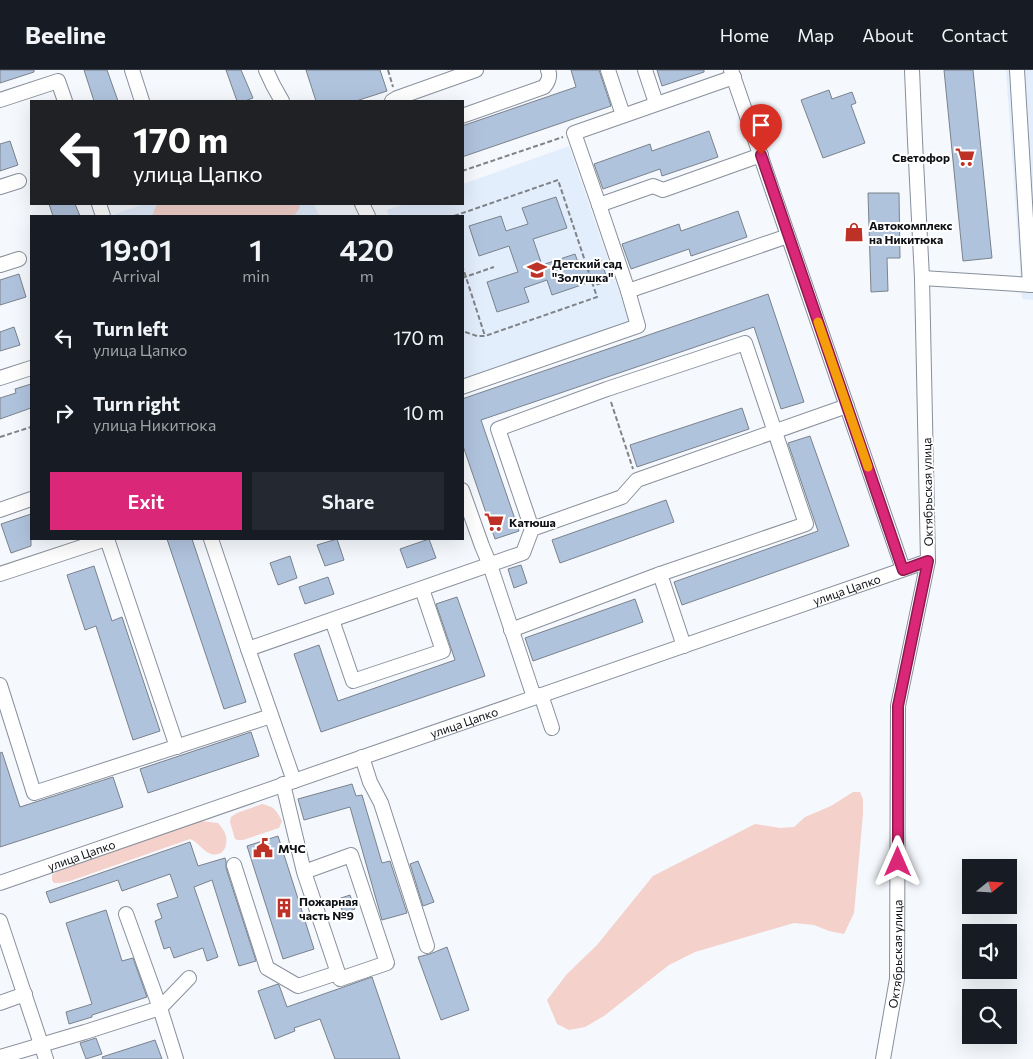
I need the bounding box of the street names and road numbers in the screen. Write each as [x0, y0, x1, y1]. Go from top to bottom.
street label: Октябрьская улица [919, 438, 935, 546]
street label: улица Цапко [811, 571, 882, 607]
street label: улица Цапко [428, 704, 500, 740]
street label: улица Цапко [46, 837, 117, 873]
street label: Октябрьская улица [885, 900, 904, 1009]

